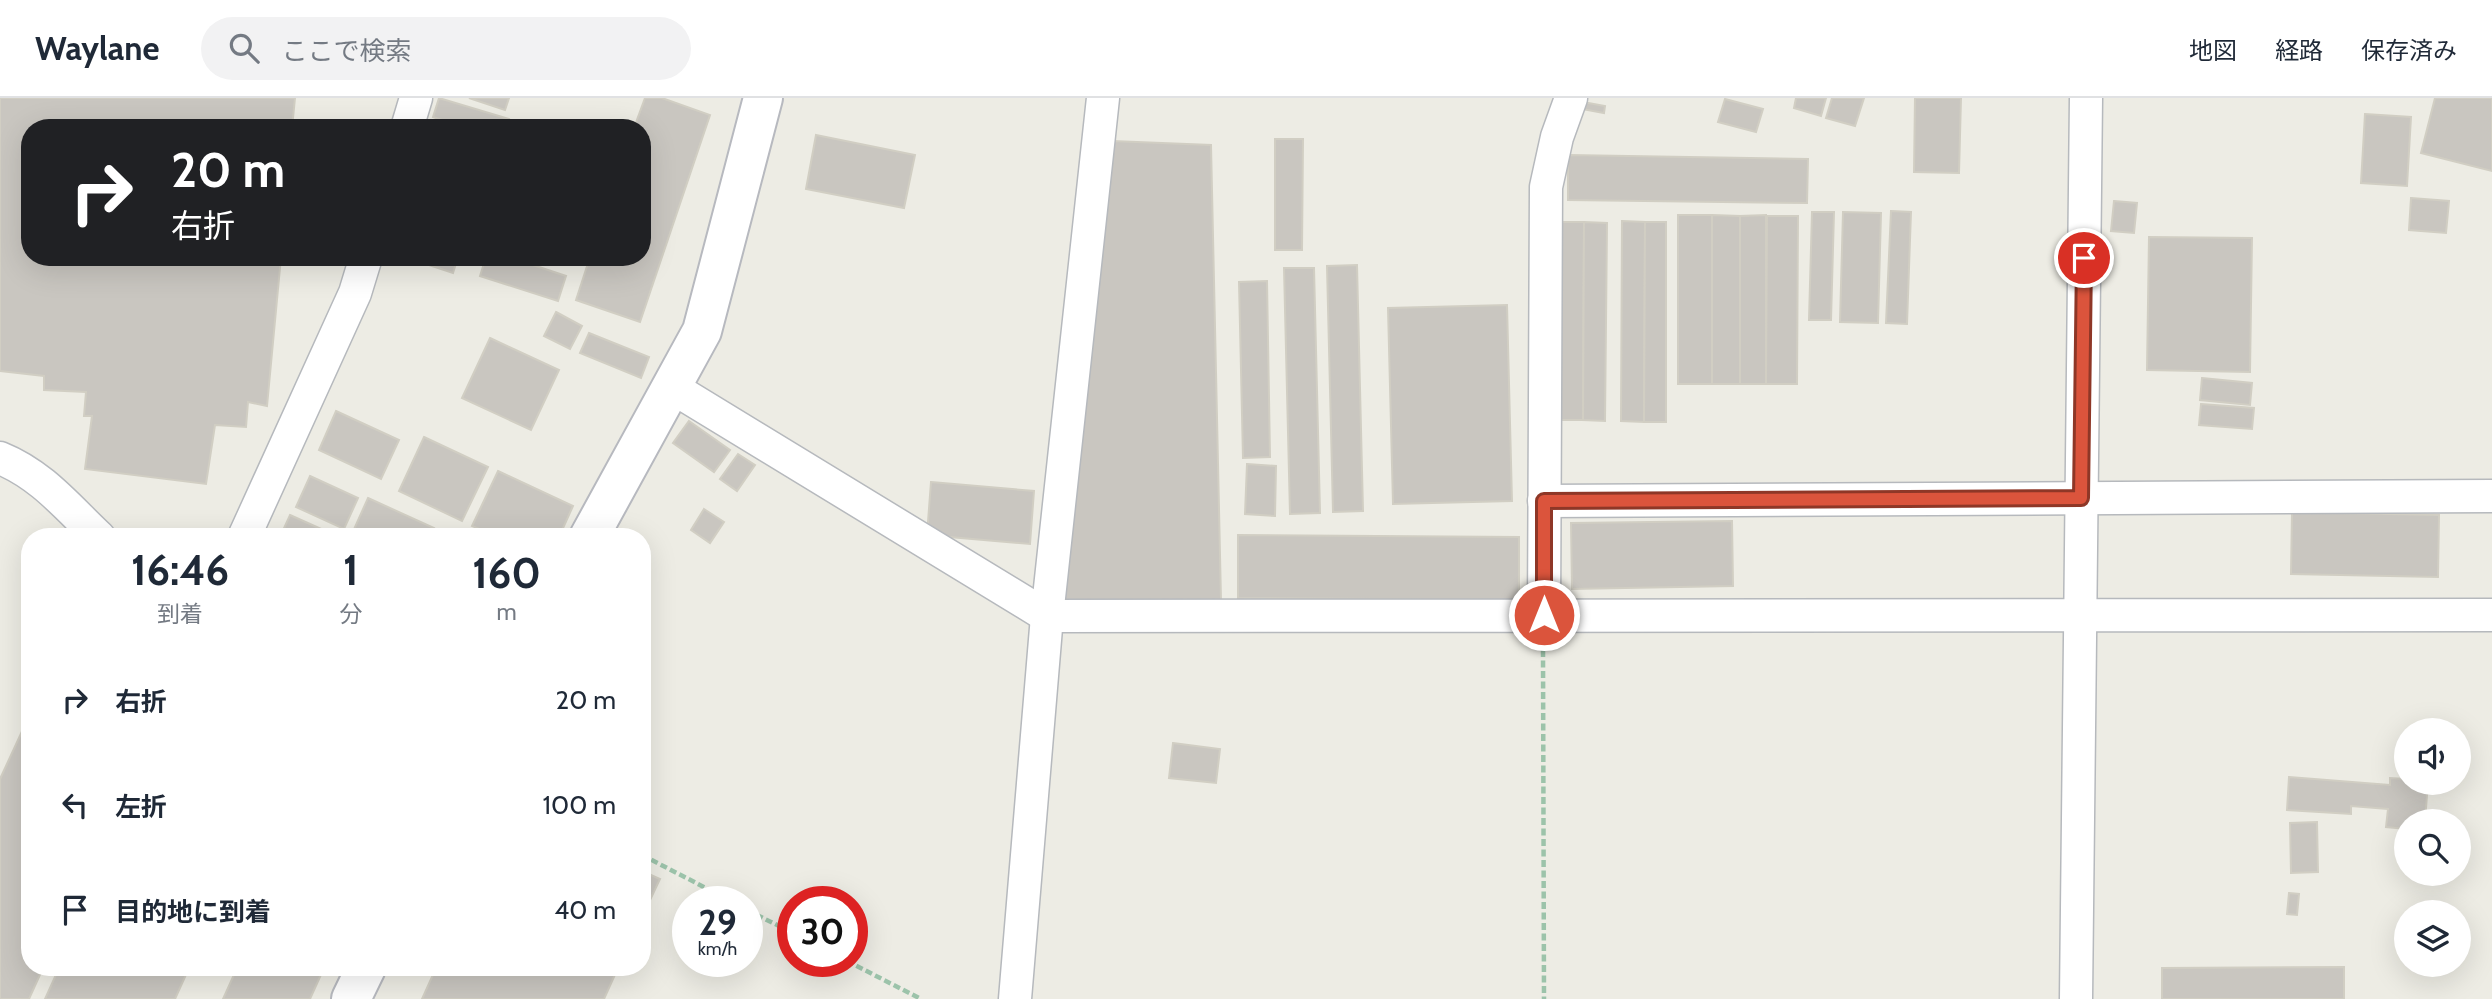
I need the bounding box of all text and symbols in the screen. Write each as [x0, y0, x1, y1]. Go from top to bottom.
search box [201, 17, 691, 80]
text: Waylane [35, 28, 159, 68]
icon: search [225, 29, 263, 67]
text: ここで検索 [281, 35, 411, 67]
text: 地図 [2189, 36, 2237, 65]
text: 経路 [2275, 36, 2323, 65]
text: 保存済み [2361, 36, 2457, 65]
text: 20 m [171, 140, 285, 199]
icon: right [56, 147, 147, 238]
text: 右折 [171, 206, 235, 245]
pin [2054, 228, 2114, 288]
icon: arrive [2065, 239, 2103, 277]
text: 16:46 [131, 544, 229, 596]
text: 1 [343, 544, 358, 596]
text: 160 [472, 547, 541, 599]
position arrow [1507, 578, 1581, 652]
text: m [496, 598, 517, 626]
text: 到着 [157, 600, 203, 628]
text: 分 [339, 600, 362, 628]
icon: right [56, 681, 94, 719]
text: 20 m [556, 684, 616, 716]
text: 右折 [115, 686, 167, 718]
map controls [2394, 718, 2471, 977]
button: sound [2394, 718, 2471, 795]
icon: left [56, 786, 94, 824]
text: 100 m [543, 789, 616, 821]
text: 左折 [115, 791, 167, 823]
button: search [2394, 809, 2471, 886]
speed limit sign: 30 [777, 886, 868, 977]
icon: arrive [56, 891, 94, 929]
text: 40 m [554, 894, 616, 926]
text: 目的地に到着 [115, 896, 271, 928]
button: layers [2394, 900, 2471, 977]
text: 29 [698, 901, 737, 944]
text: km/h [698, 938, 737, 960]

